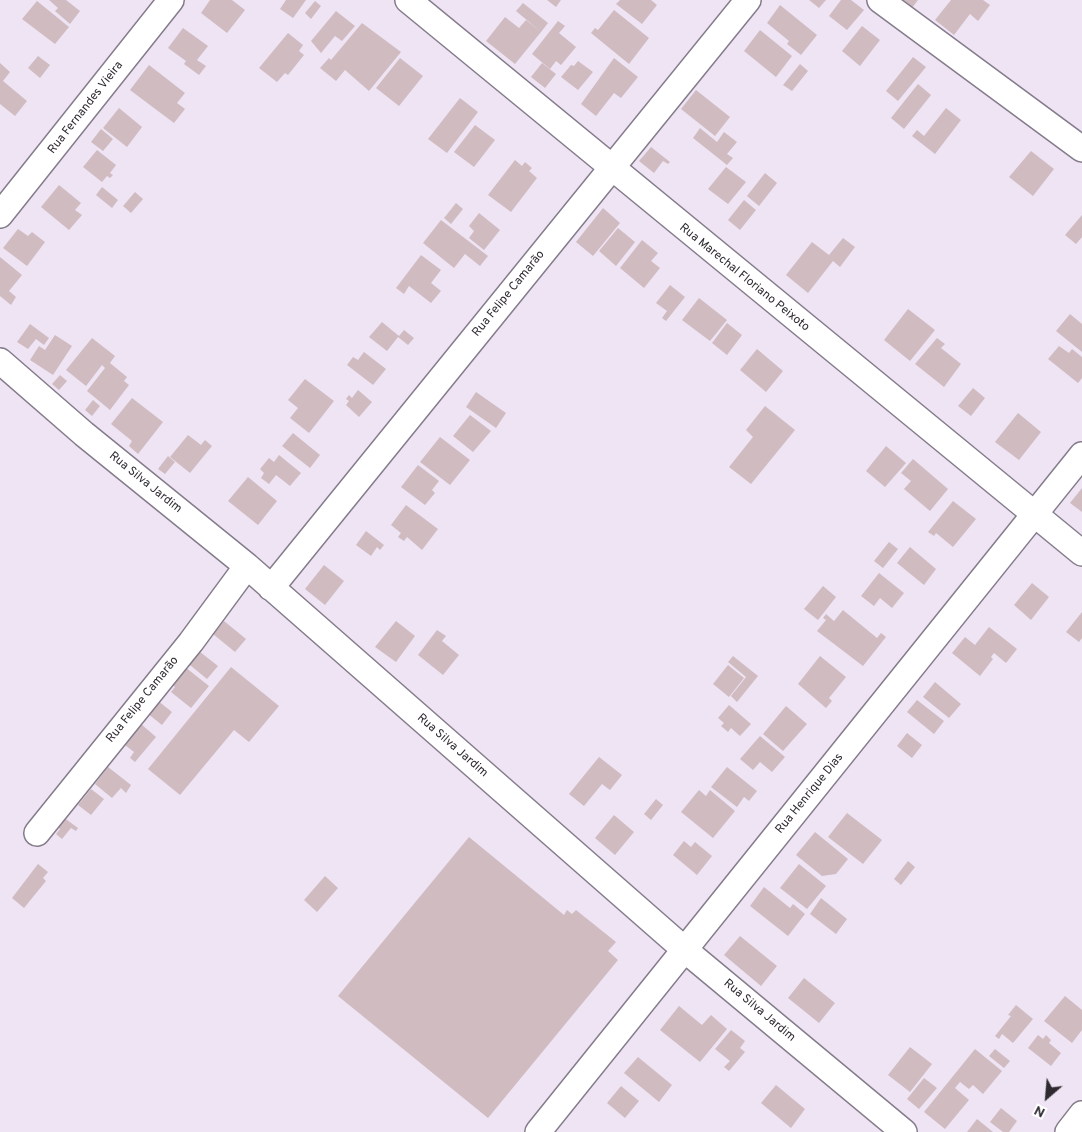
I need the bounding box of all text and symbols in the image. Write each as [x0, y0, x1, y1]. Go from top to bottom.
street label: Rua Fernandes Vieira [45, 59, 127, 157]
street label: Rua Marechal Floriano Peixoto [676, 221, 812, 335]
street label: Rua Felipe Camarão [470, 248, 548, 340]
street label: Rua Silva Jardim [106, 449, 184, 517]
street label: Rua Felipe Camarão [104, 654, 182, 746]
street label: Rua Silva Jardim [413, 711, 491, 781]
street label: Rua Henrique Dias [773, 751, 847, 837]
street label: Rua Silva Jardim [720, 977, 798, 1045]
north arrow [1022, 1072, 1072, 1122]
text: N [1032, 1101, 1048, 1121]

